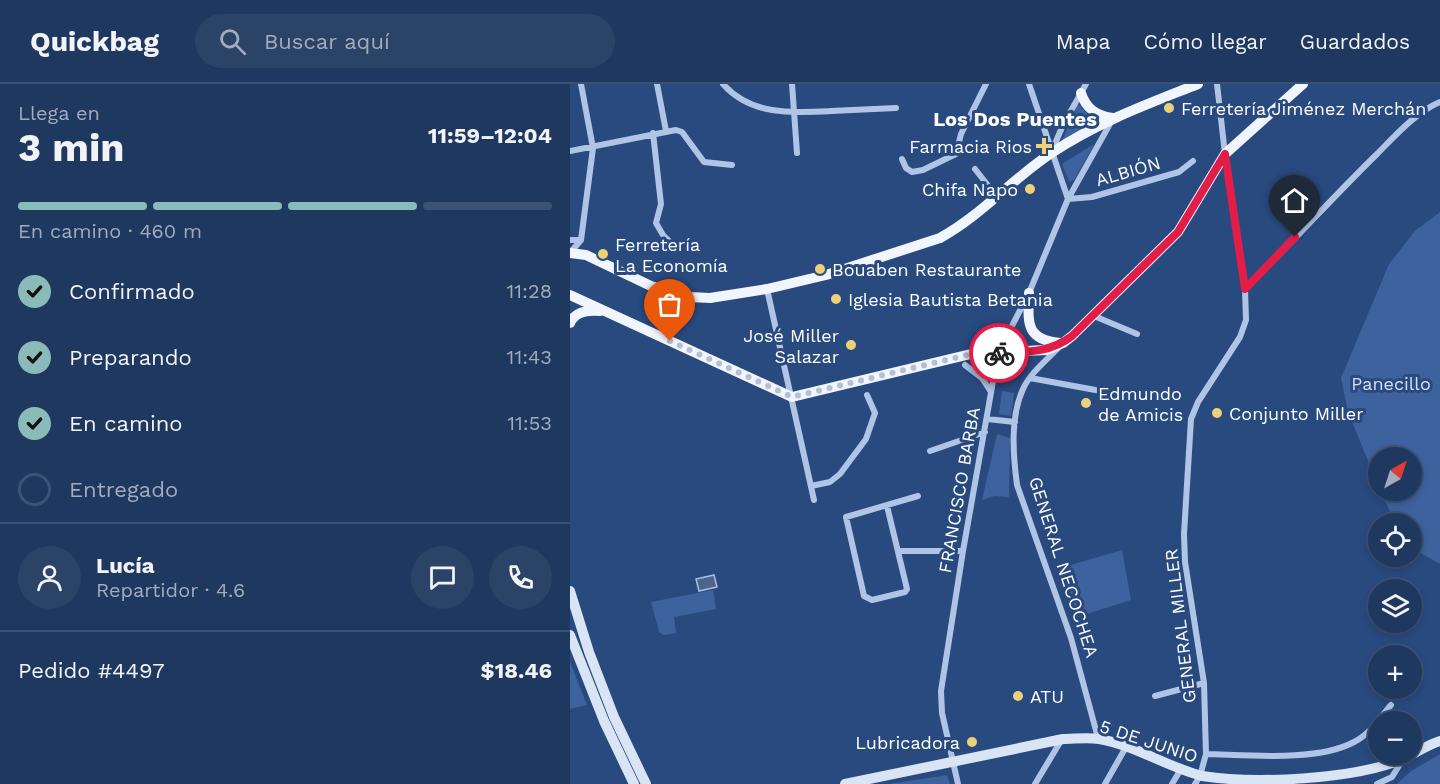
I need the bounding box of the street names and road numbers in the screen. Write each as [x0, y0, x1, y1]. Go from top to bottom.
street label: ALBIÓN [1093, 152, 1163, 190]
street label: FRANCISCO BARBA [934, 405, 984, 575]
street label: GENERAL NECOCHEA [1025, 474, 1103, 660]
street label: GENERAL MILLER [1160, 548, 1200, 704]
street label: 5 DE JUNIO [1097, 715, 1201, 767]

